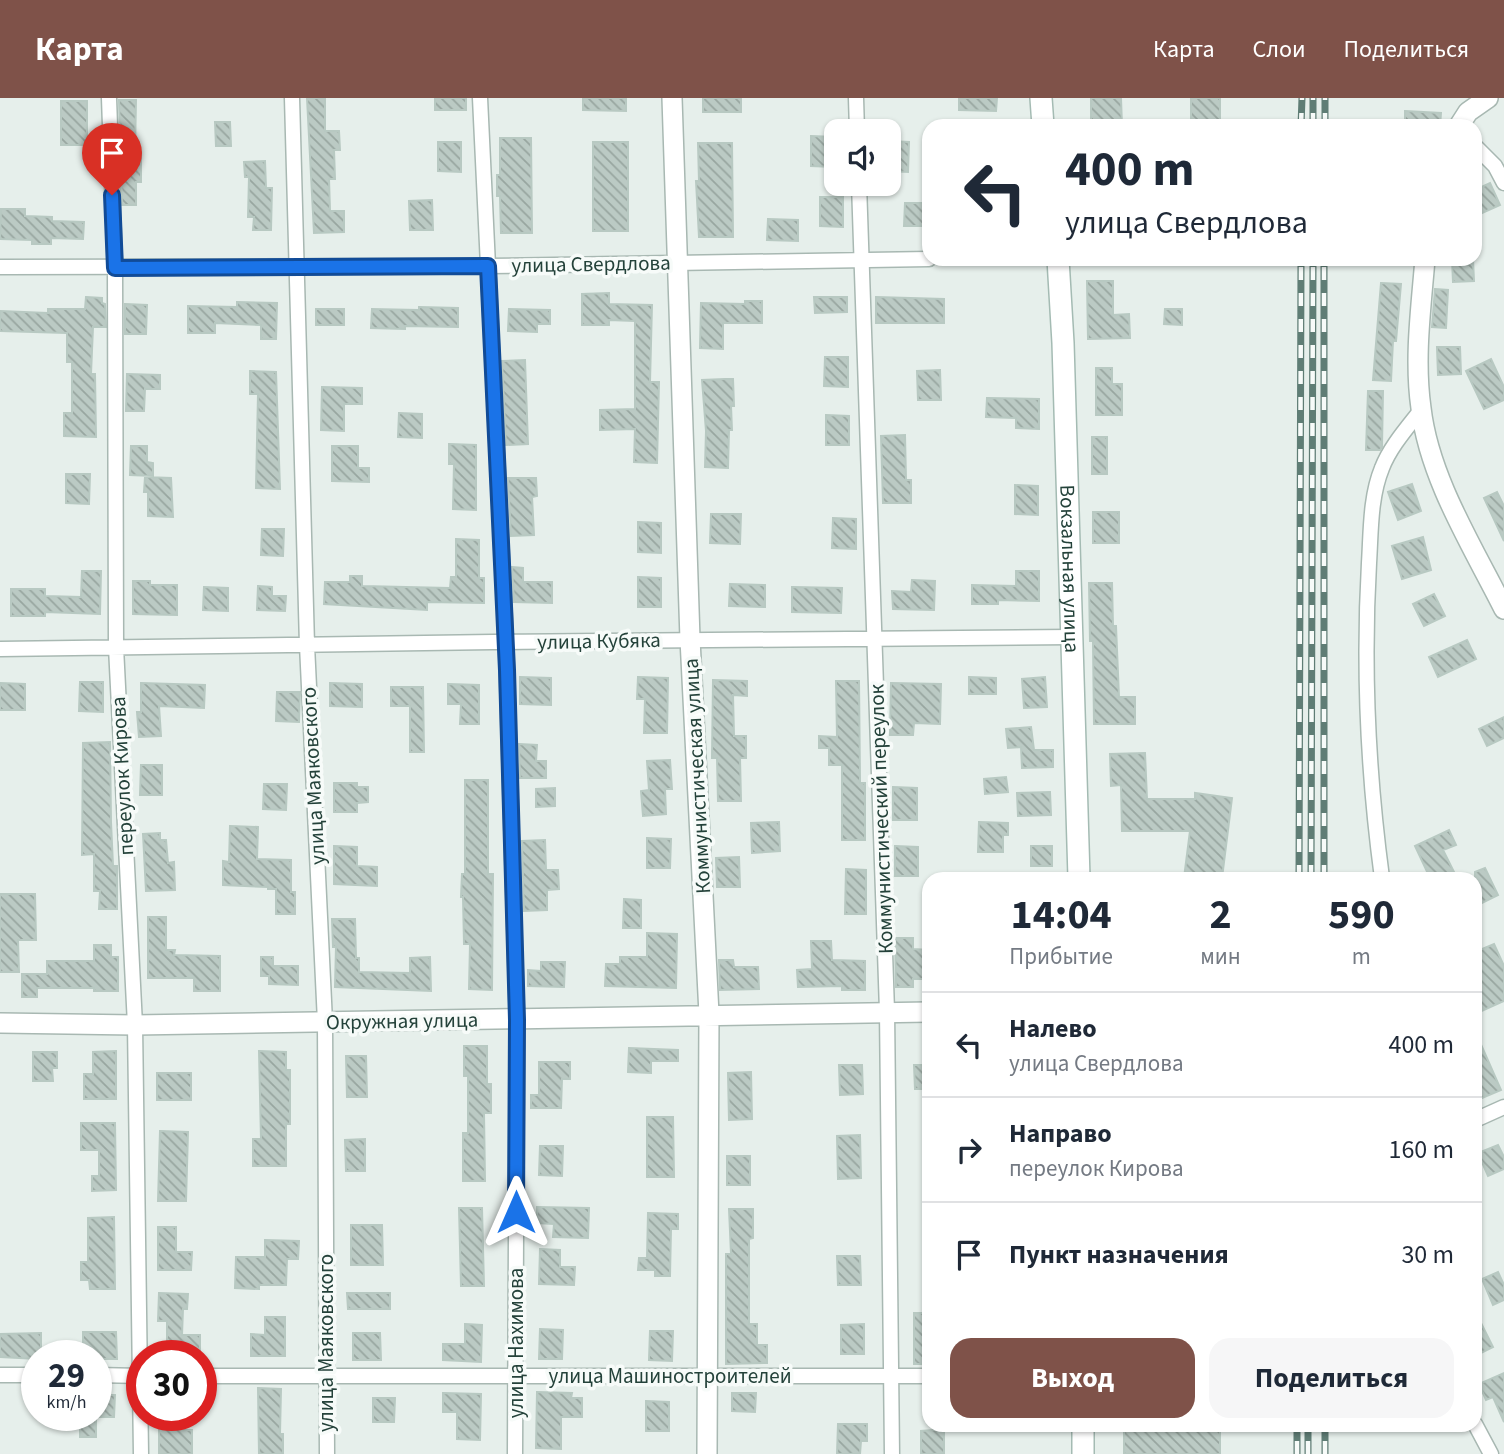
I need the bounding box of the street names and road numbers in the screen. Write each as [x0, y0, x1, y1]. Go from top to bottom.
street label: улица Свердлова [511, 248, 671, 280]
street label: Вокзальная улица [1052, 484, 1087, 653]
street label: улица Кубяка [537, 625, 661, 657]
street label: Коммунистическая улица [676, 657, 718, 895]
street label: Коммунистический переулок [861, 683, 901, 955]
street label: улица Маяковского [293, 686, 333, 866]
street label: переулок Кирова [103, 696, 141, 856]
street label: Окружная улица [326, 1005, 478, 1037]
street label: улица Маяковского [311, 1254, 341, 1432]
street label: улица Нахимова [501, 1268, 531, 1418]
street label: улица Машиностроителей [548, 1361, 792, 1391]

